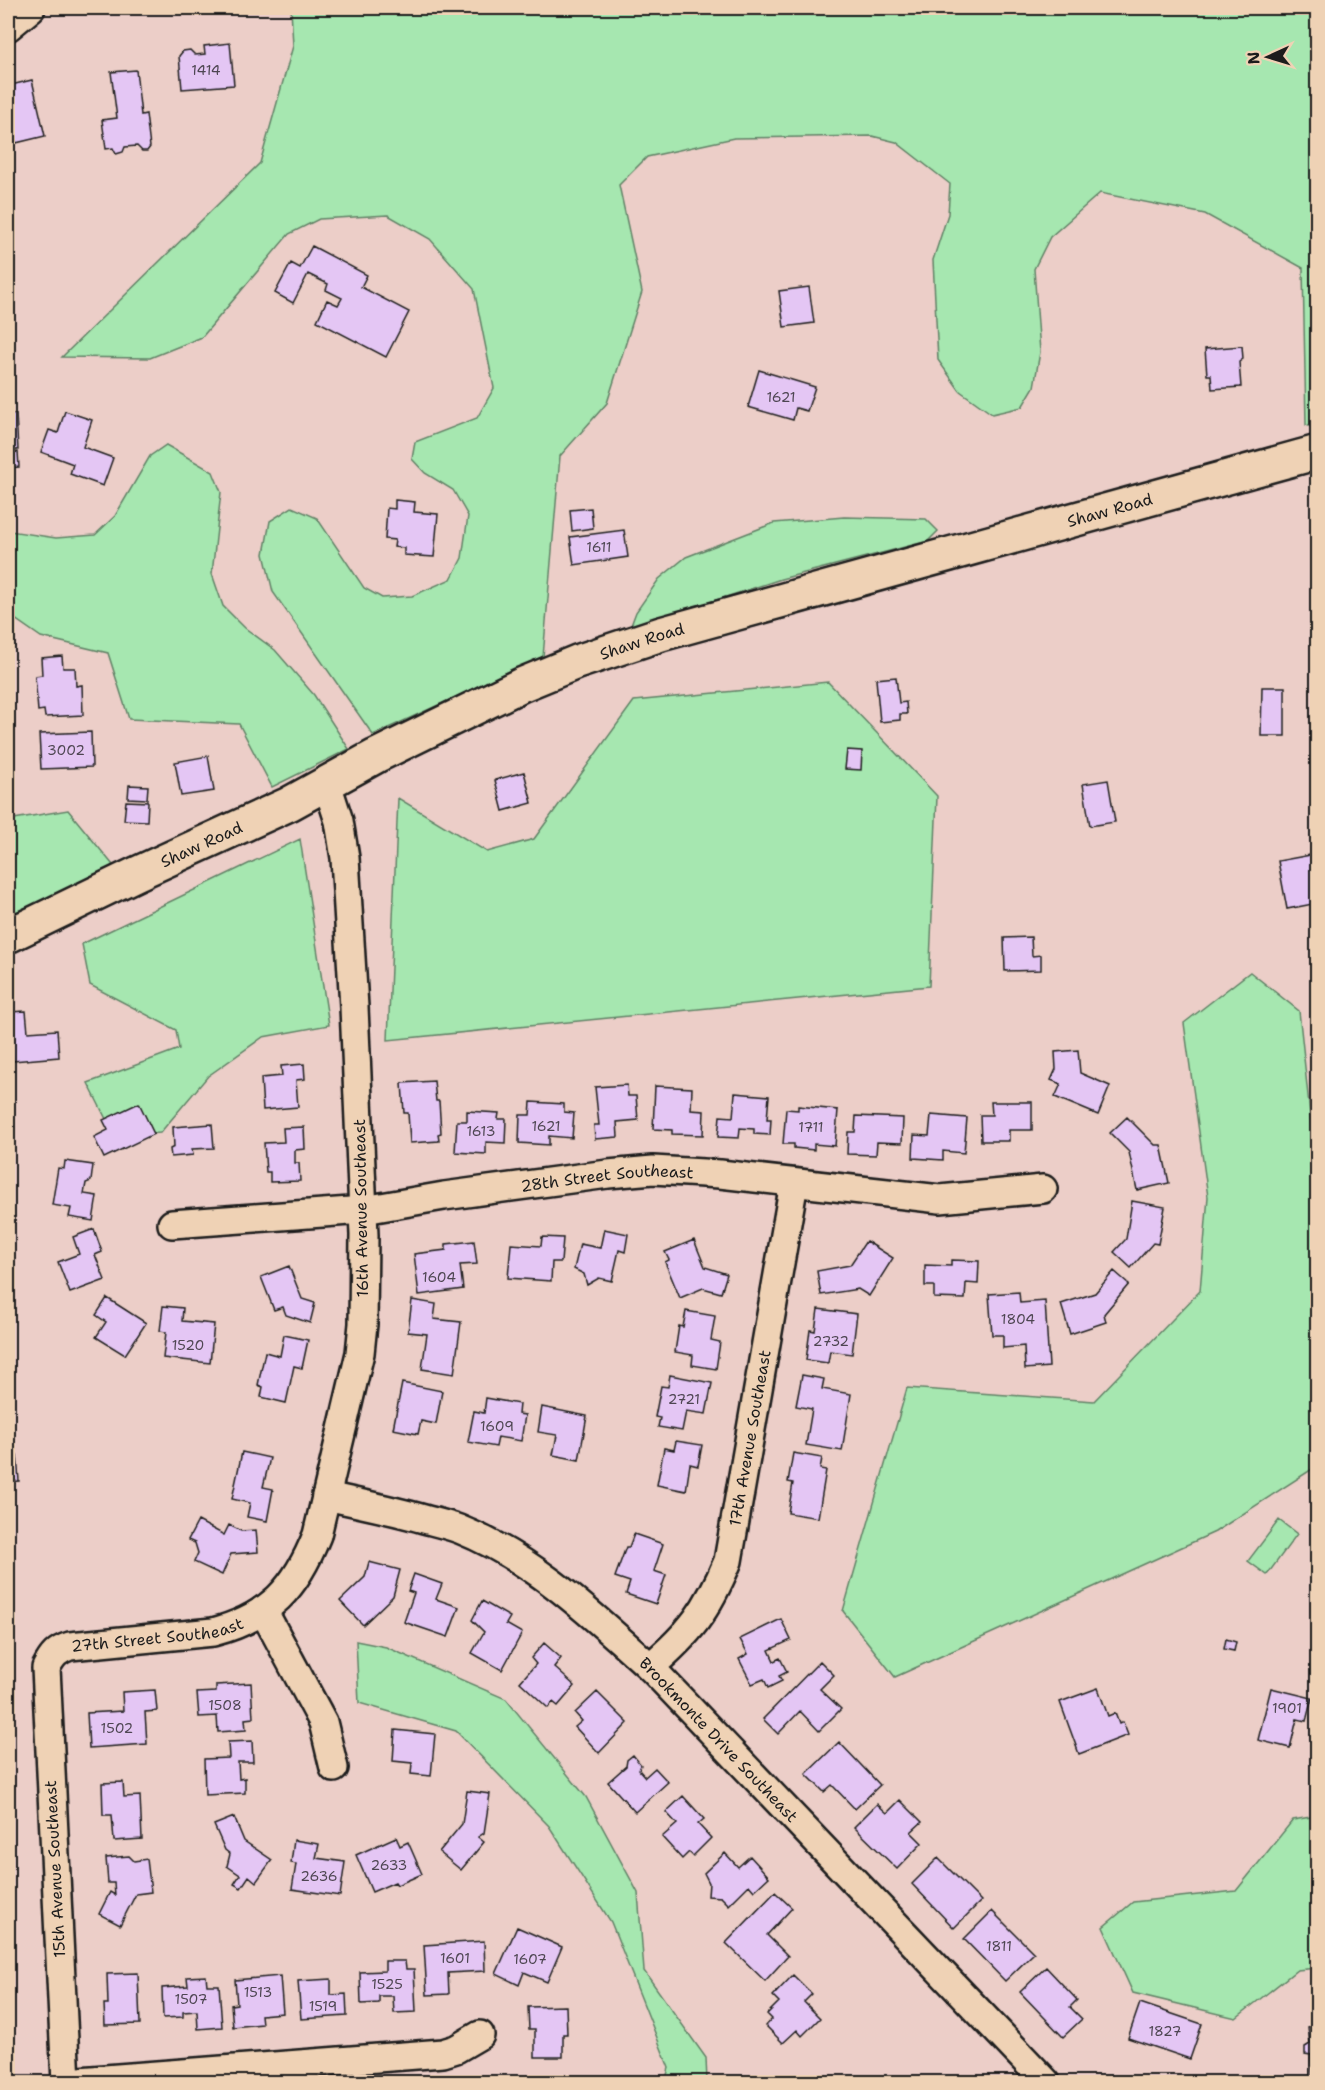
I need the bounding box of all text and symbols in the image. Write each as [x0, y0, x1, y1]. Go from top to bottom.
north arrow [1238, 27, 1298, 87]
text: N [1243, 51, 1264, 65]
house number: 1414 [191, 61, 221, 79]
house number: 1621 [766, 388, 796, 406]
street label: Shaw Road [1065, 488, 1155, 532]
house number: 1611 [586, 538, 612, 556]
street label: Shaw Road [597, 618, 686, 664]
house number: 3002 [47, 741, 85, 759]
street label: Shaw Road [157, 816, 246, 872]
house number: 1621 [531, 1117, 561, 1135]
house number: 1711 [798, 1118, 824, 1136]
street label: 16th Avenue Southeast [349, 1119, 373, 1297]
house number: 1613 [466, 1122, 496, 1140]
street label: 28th Street Southeast [519, 1159, 694, 1196]
house number: 1604 [422, 1268, 456, 1286]
house number: 1804 [1001, 1310, 1035, 1328]
house number: 2732 [813, 1332, 849, 1350]
house number: 1520 [172, 1336, 204, 1354]
street label: 17th Avenue Southeast [724, 1348, 775, 1528]
house number: 2721 [668, 1390, 700, 1408]
house number: 1609 [480, 1417, 514, 1435]
street label: 27th Street Southeast [70, 1612, 246, 1656]
street label: Brookmonte Drive Southeast [635, 1652, 803, 1826]
house number: 1508 [208, 1696, 242, 1714]
house number: 1901 [1272, 1699, 1302, 1717]
house number: 1502 [101, 1719, 133, 1737]
street label: 15th Avenue Southeast [40, 1780, 70, 1958]
house number: 2633 [371, 1856, 407, 1874]
house number: 2636 [300, 1867, 338, 1885]
house number: 1811 [986, 1937, 1012, 1955]
house number: 1601 [440, 1949, 470, 1967]
house number: 1607 [513, 1950, 547, 1968]
house number: 1525 [371, 1975, 403, 1993]
house number: 1513 [244, 1983, 272, 2001]
house number: 1507 [175, 1990, 207, 2008]
house number: 1519 [309, 1997, 337, 2015]
house number: 1827 [1148, 2022, 1182, 2040]

